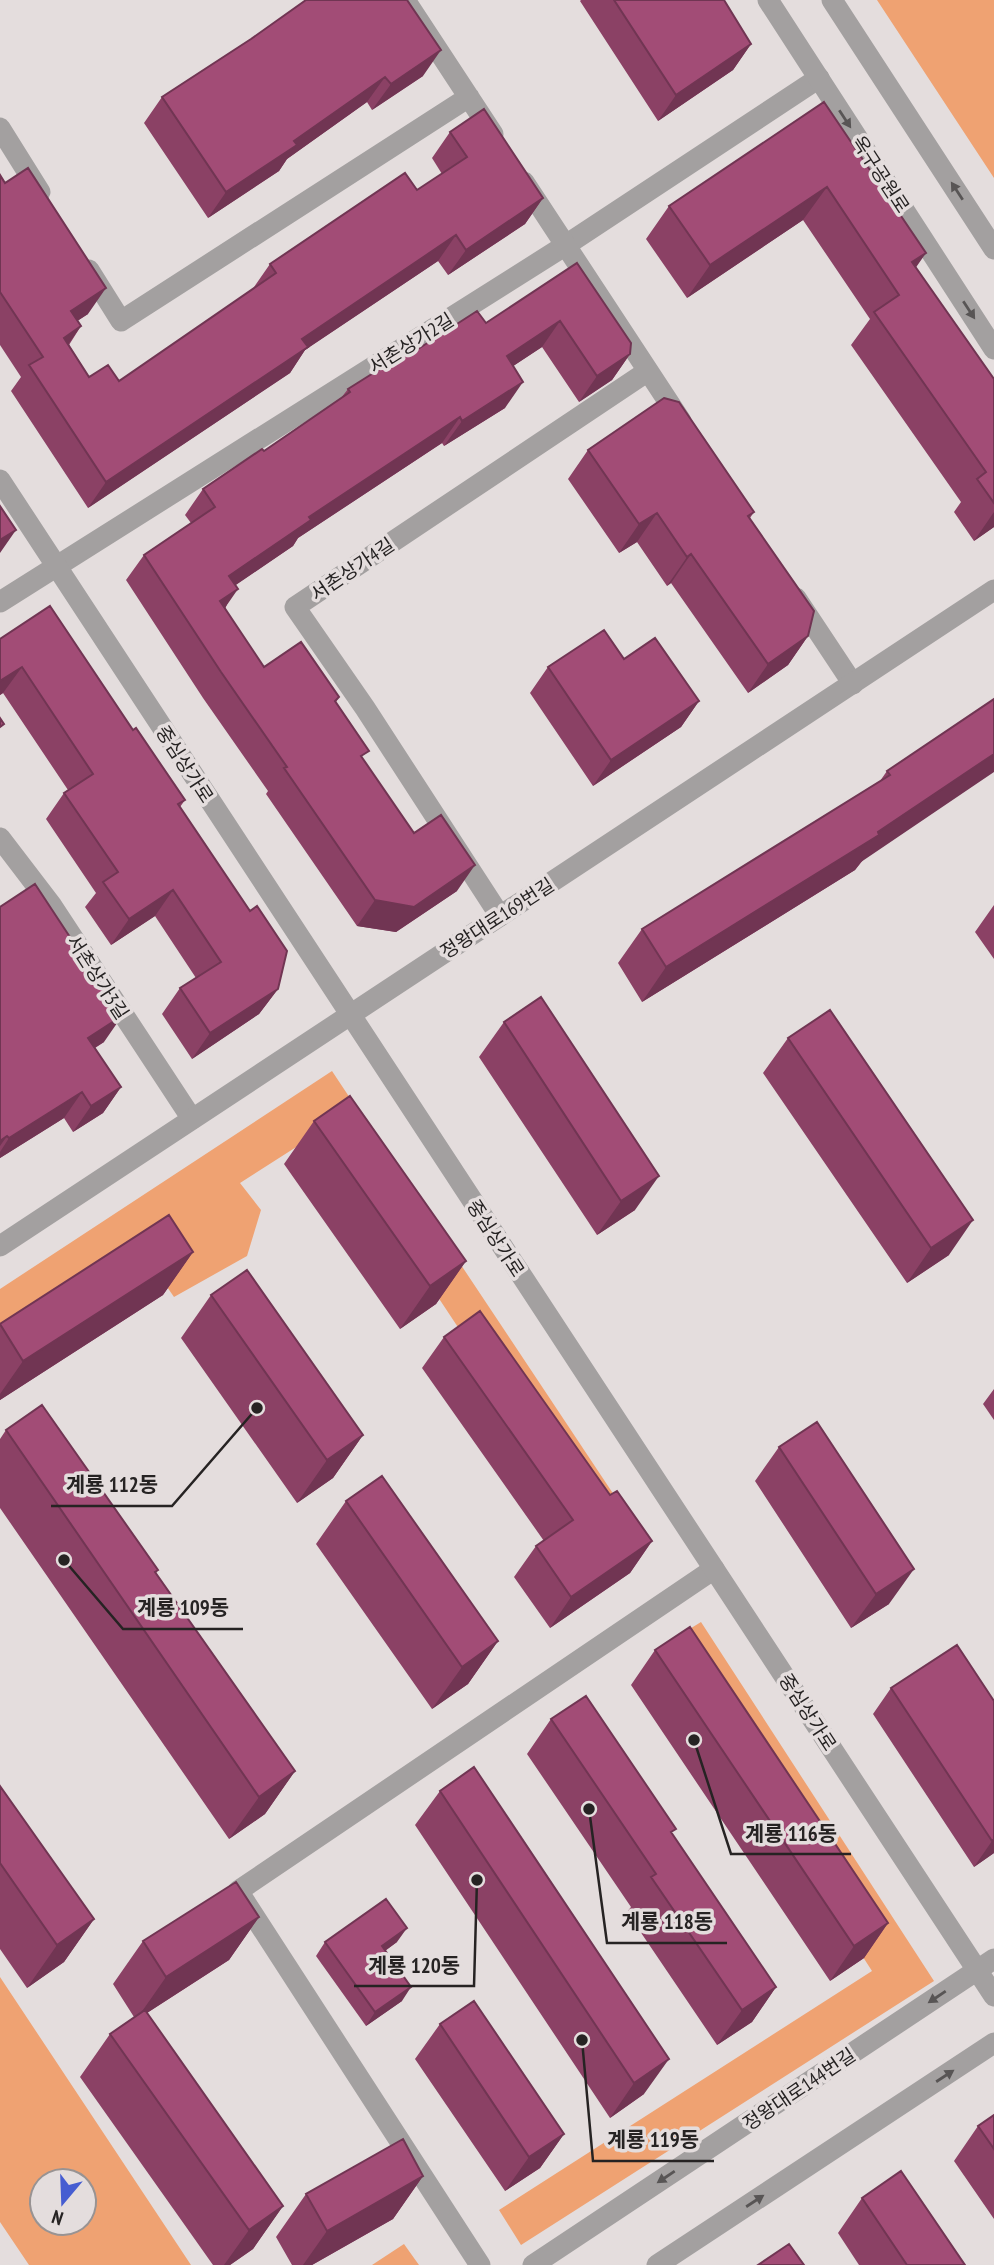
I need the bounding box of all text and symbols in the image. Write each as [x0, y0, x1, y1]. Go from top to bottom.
one-way arrow [839, 109, 852, 129]
street label: 옥구공원로 [847, 131, 915, 217]
one-way arrow [950, 182, 963, 201]
one-way arrow [962, 301, 976, 319]
street label: 서촌상가2길 [364, 307, 458, 379]
street label: 서촌상가4길 [306, 532, 398, 606]
street label: 중심상가로 [151, 721, 219, 807]
street label: 정왕대로169번길 [436, 872, 558, 964]
street label: 서촌상가3길 [62, 930, 134, 1024]
street label: 중심상가로 [462, 1195, 530, 1281]
callout: 계룡 112동 [51, 1464, 172, 1506]
text: 계룡 112동 [66, 1471, 158, 1498]
callout: 계룡 109동 [123, 1587, 243, 1629]
text: 계룡 109동 [137, 1594, 229, 1621]
street label: 중심상가로 [774, 1669, 842, 1755]
callout: 계룡 116동 [731, 1812, 851, 1854]
text: 계룡 116동 [745, 1820, 837, 1847]
callout: 계룡 118동 [607, 1901, 727, 1943]
text: 계룡 118동 [621, 1908, 713, 1935]
callout: 계룡 120동 [354, 1944, 474, 1986]
text: 계룡 120동 [368, 1952, 460, 1979]
one-way arrow [928, 1990, 946, 2004]
street label: 정왕대로144번길 [738, 2043, 860, 2135]
one-way arrow [935, 2069, 955, 2082]
callout: 계룡 119동 [593, 2119, 714, 2161]
text: 계룡 119동 [607, 2126, 699, 2153]
north arrow [28, 2167, 98, 2237]
one-way arrow [657, 2170, 675, 2184]
one-way arrow [745, 2194, 764, 2207]
text: N [49, 2205, 66, 2231]

